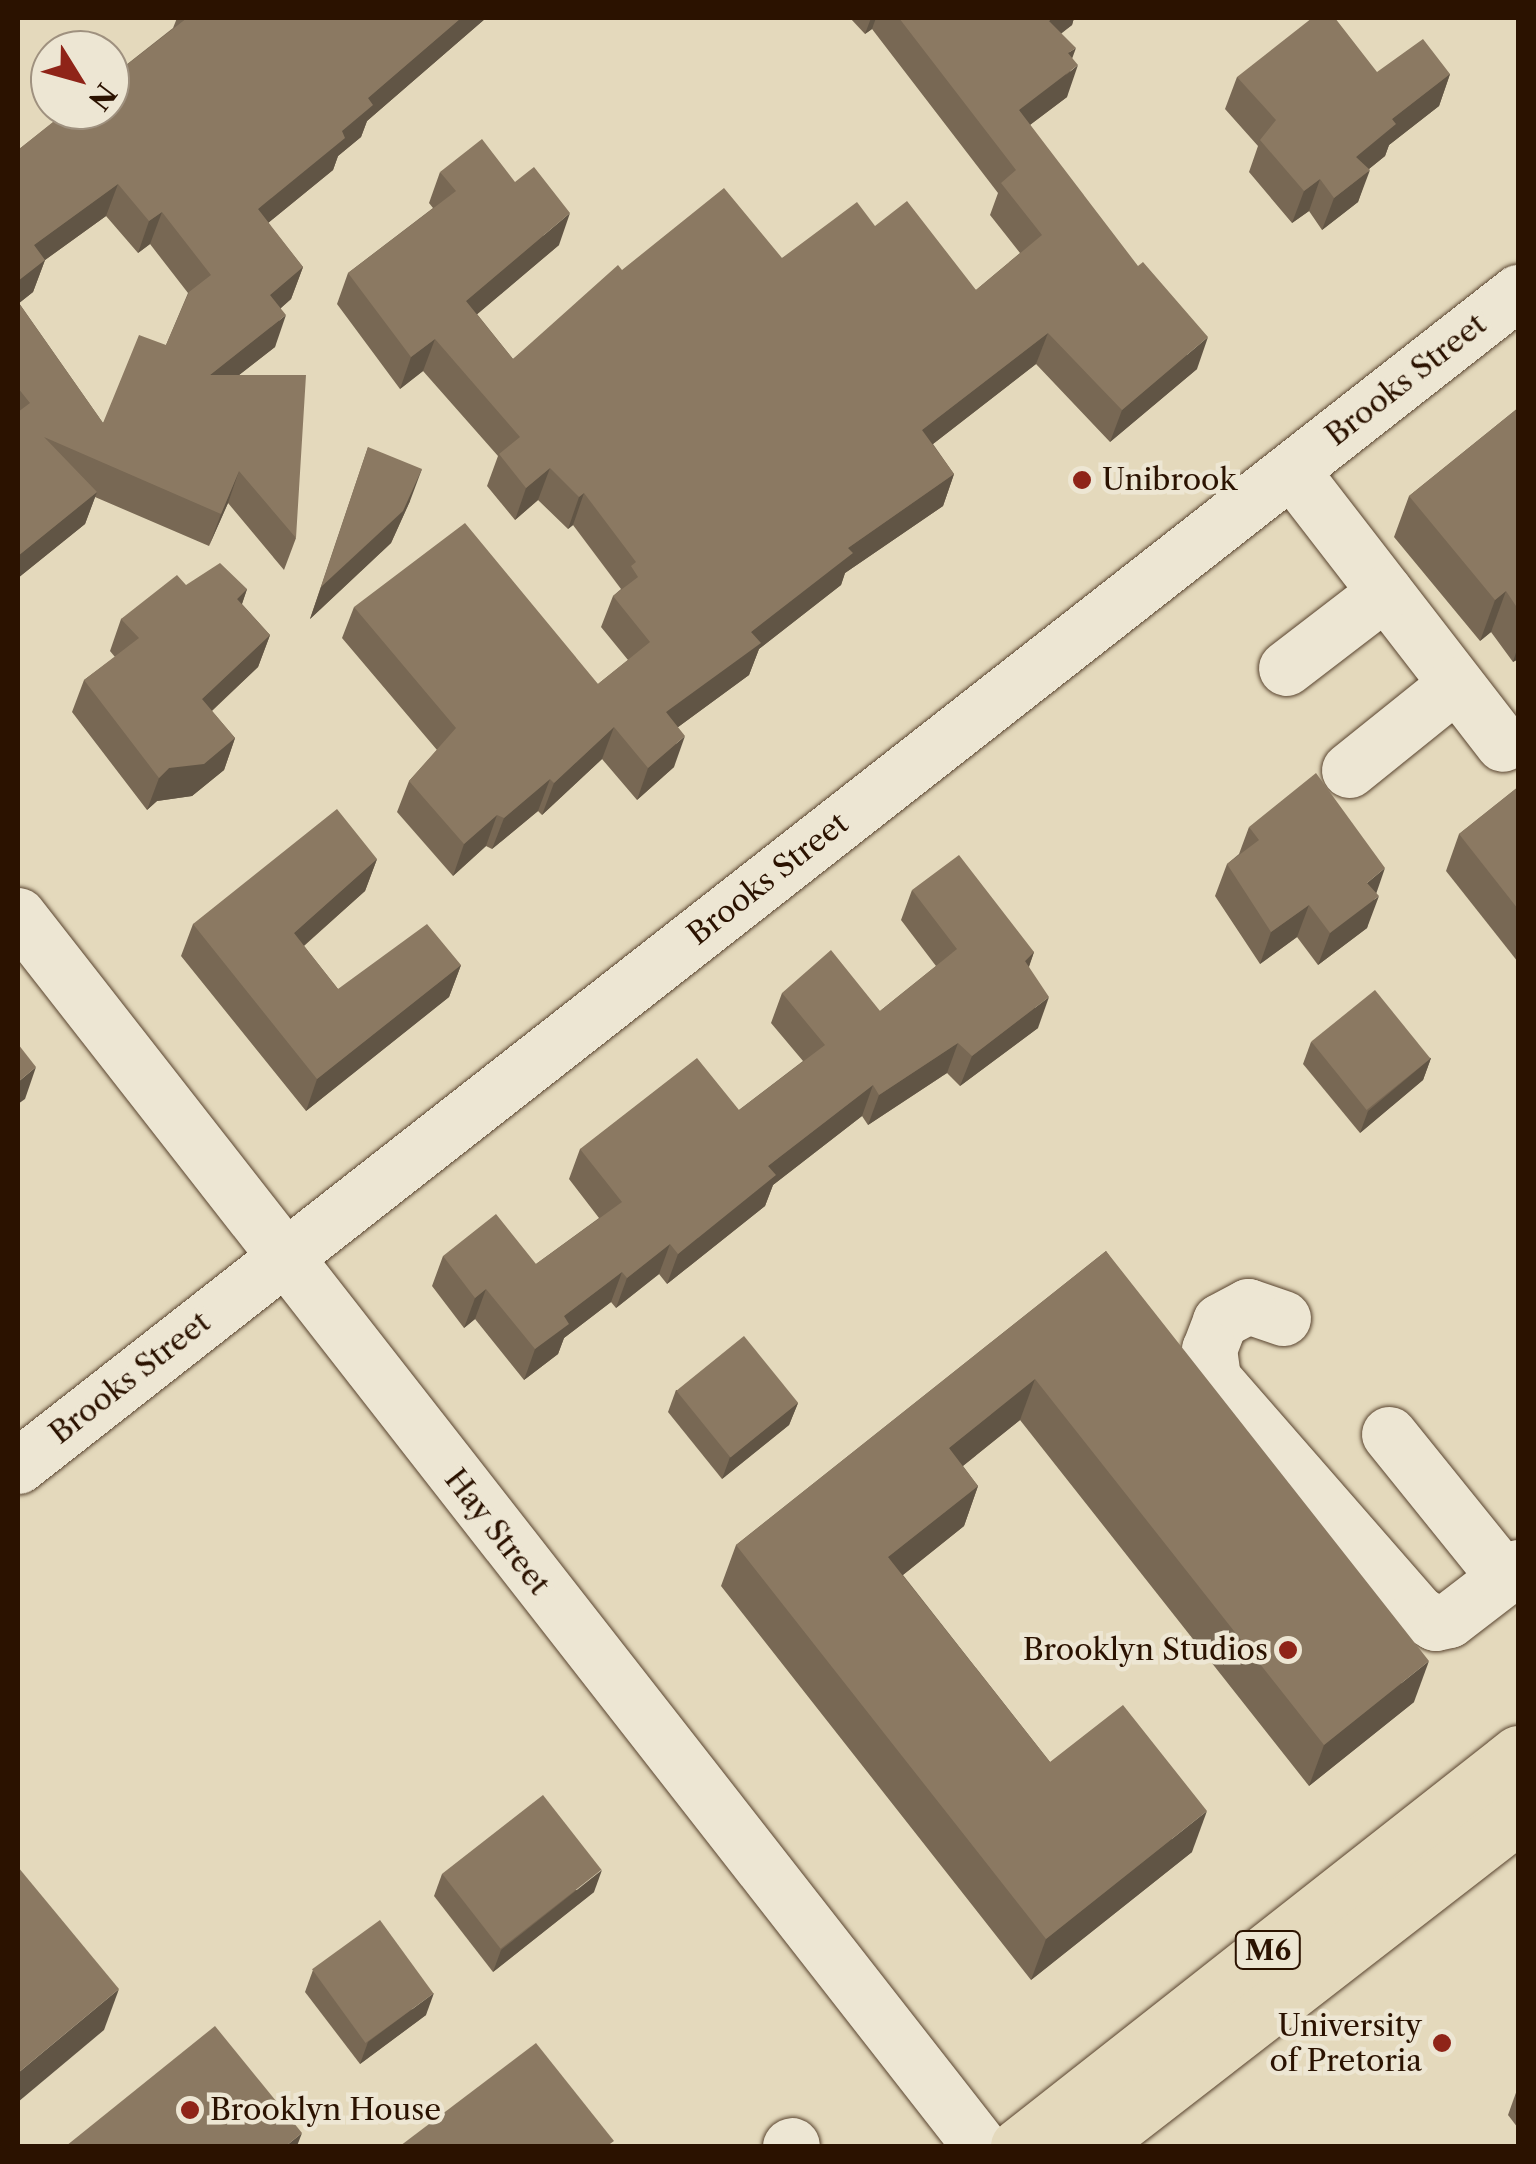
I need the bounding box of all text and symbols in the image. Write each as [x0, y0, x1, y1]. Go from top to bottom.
north arrow [30, 30, 130, 130]
text: N [81, 77, 123, 117]
street label: Brooks Street [1319, 306, 1493, 454]
place label: Unibrook [1102, 462, 1237, 498]
marker: Unibrook [1071, 469, 1093, 491]
street label: Brooks Street [681, 805, 855, 953]
street label: Brooks Street [43, 1304, 217, 1452]
street label: Hay Street [437, 1462, 557, 1602]
place label: Brooklyn Studios [1023, 1632, 1268, 1668]
marker: Brooklyn Studios [1277, 1639, 1299, 1661]
road number: M6 [1233, 1927, 1303, 1973]
place label: University of Pretoria [1270, 2008, 1422, 2078]
marker: University of Pretoria [1431, 2032, 1453, 2054]
place label: Brooklyn House [210, 2092, 441, 2128]
marker: Brooklyn House [179, 2099, 201, 2121]

